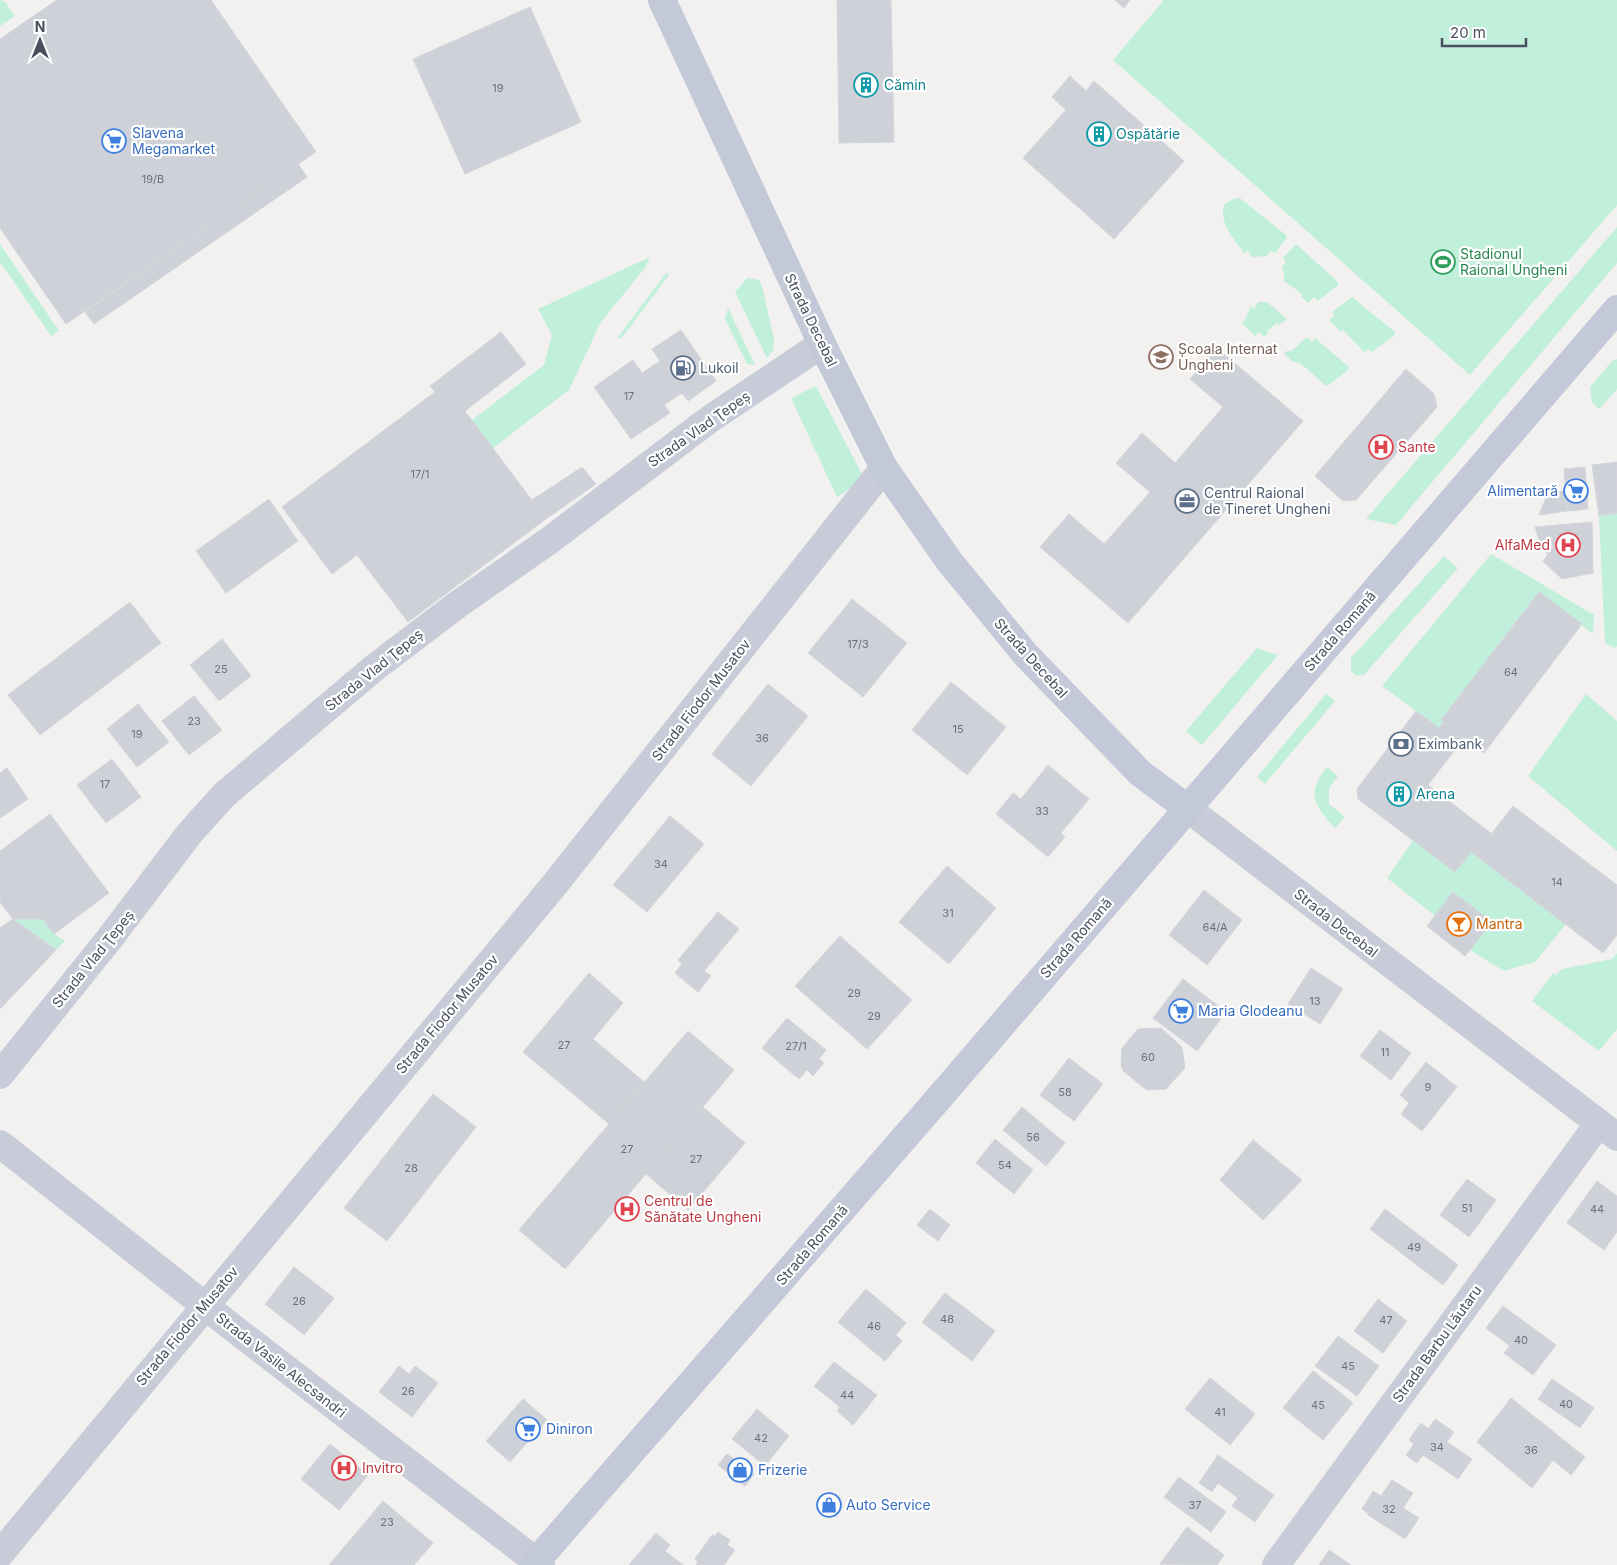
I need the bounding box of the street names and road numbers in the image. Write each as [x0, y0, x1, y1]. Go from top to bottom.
street label: Strada Decebal [782, 270, 841, 369]
street label: Strada Vlad Ţepeș [644, 387, 754, 471]
street label: Strada Romană [1300, 587, 1379, 674]
street label: Strada Decebal [991, 614, 1072, 701]
street label: Strada Vlad Ţepeș [321, 625, 427, 715]
street label: Strada Fiodor Musatov [648, 635, 754, 764]
street label: Strada Decebal [1291, 885, 1382, 961]
street label: Strada Romană [1036, 894, 1115, 981]
street label: Strada Vlad Ţepeș [48, 906, 138, 1012]
street label: Strada Fiodor Musatov [392, 951, 501, 1077]
street label: Strada Romană [772, 1201, 851, 1288]
street label: Strada Fiodor Musatov [132, 1263, 241, 1389]
street label: Strada Barbu Lăutaru [1388, 1282, 1485, 1406]
street label: Strada Vasile Alecsandri [213, 1309, 350, 1421]

